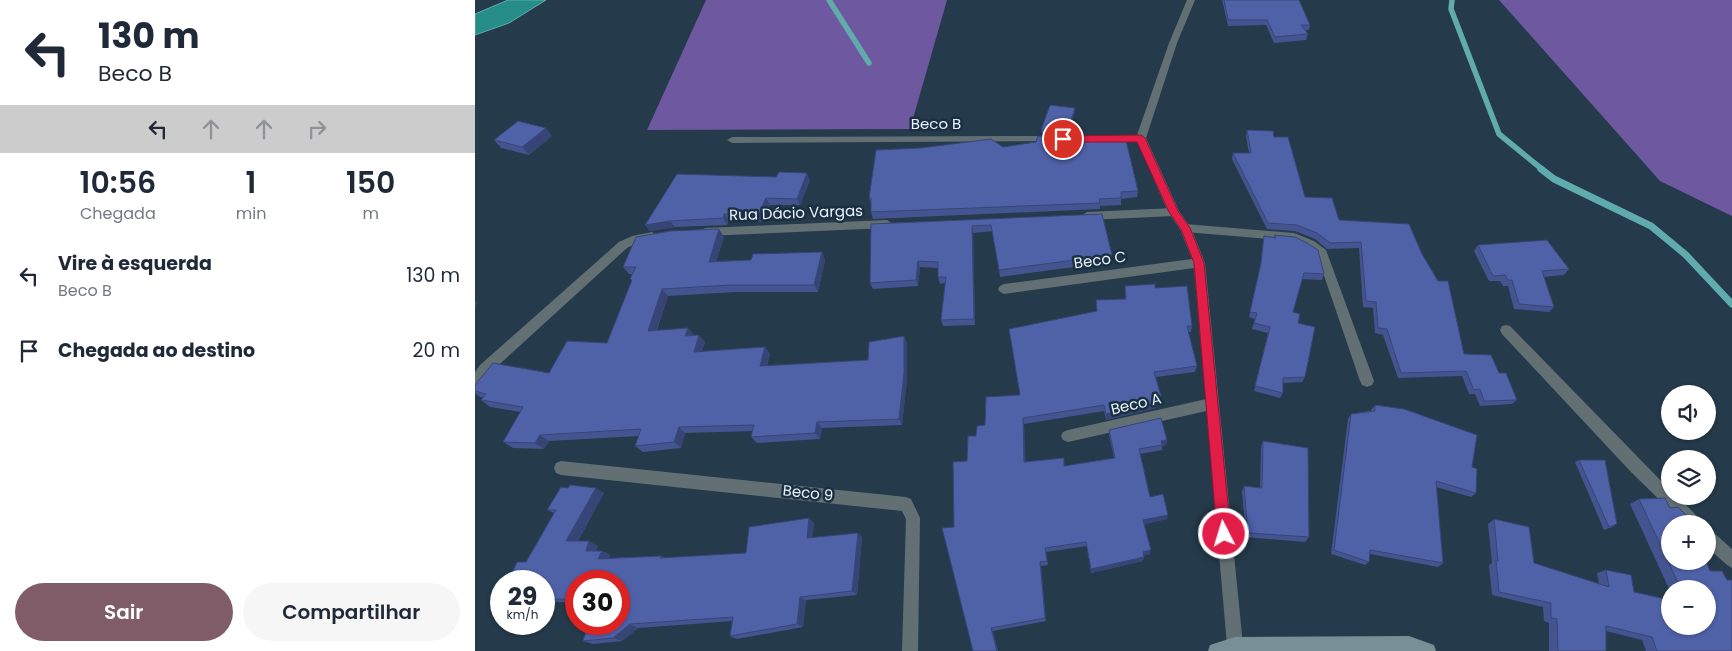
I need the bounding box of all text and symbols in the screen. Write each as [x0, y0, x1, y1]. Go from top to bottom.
text: 130 m [98, 11, 200, 60]
icon: left [15, 20, 80, 85]
text: Beco B [98, 58, 172, 89]
street label: Beco B [911, 113, 961, 134]
icon: left [144, 115, 172, 143]
icon: ahead [197, 115, 225, 143]
icon: ahead [250, 115, 278, 143]
icon: right [303, 115, 331, 143]
pin [1042, 118, 1084, 160]
icon: arrive [1049, 125, 1077, 153]
text: 10:56 [80, 161, 156, 204]
text: 1 [246, 161, 256, 204]
text: 150 [346, 161, 395, 204]
street label: Rua Dácio Vargas [729, 200, 863, 225]
text: Chegada [80, 202, 156, 225]
text: min [236, 202, 266, 225]
text: m [362, 202, 379, 225]
street label: Beco C [1072, 245, 1128, 274]
text: Vire à esquerda [58, 250, 212, 277]
icon: left [15, 262, 43, 290]
text: 130 m [406, 262, 460, 289]
text: Beco B [58, 279, 112, 302]
icon: arrive [15, 337, 43, 365]
text: Chegada ao destino [58, 337, 255, 364]
text: 20 m [412, 337, 460, 364]
map controls [1661, 385, 1716, 635]
button: sound [1661, 385, 1716, 440]
street label: Beco A [1109, 388, 1163, 420]
button: layers [1661, 450, 1716, 505]
street label: Beco 9 [782, 479, 834, 506]
position arrow [1197, 507, 1249, 559]
button: + [1661, 515, 1716, 570]
speed limit sign: 30 [565, 570, 630, 635]
text: 29 [508, 579, 537, 614]
button: − [1661, 580, 1716, 635]
button: Sair [15, 583, 233, 641]
button: Compartilhar [243, 583, 460, 641]
text: km/h [507, 606, 538, 623]

